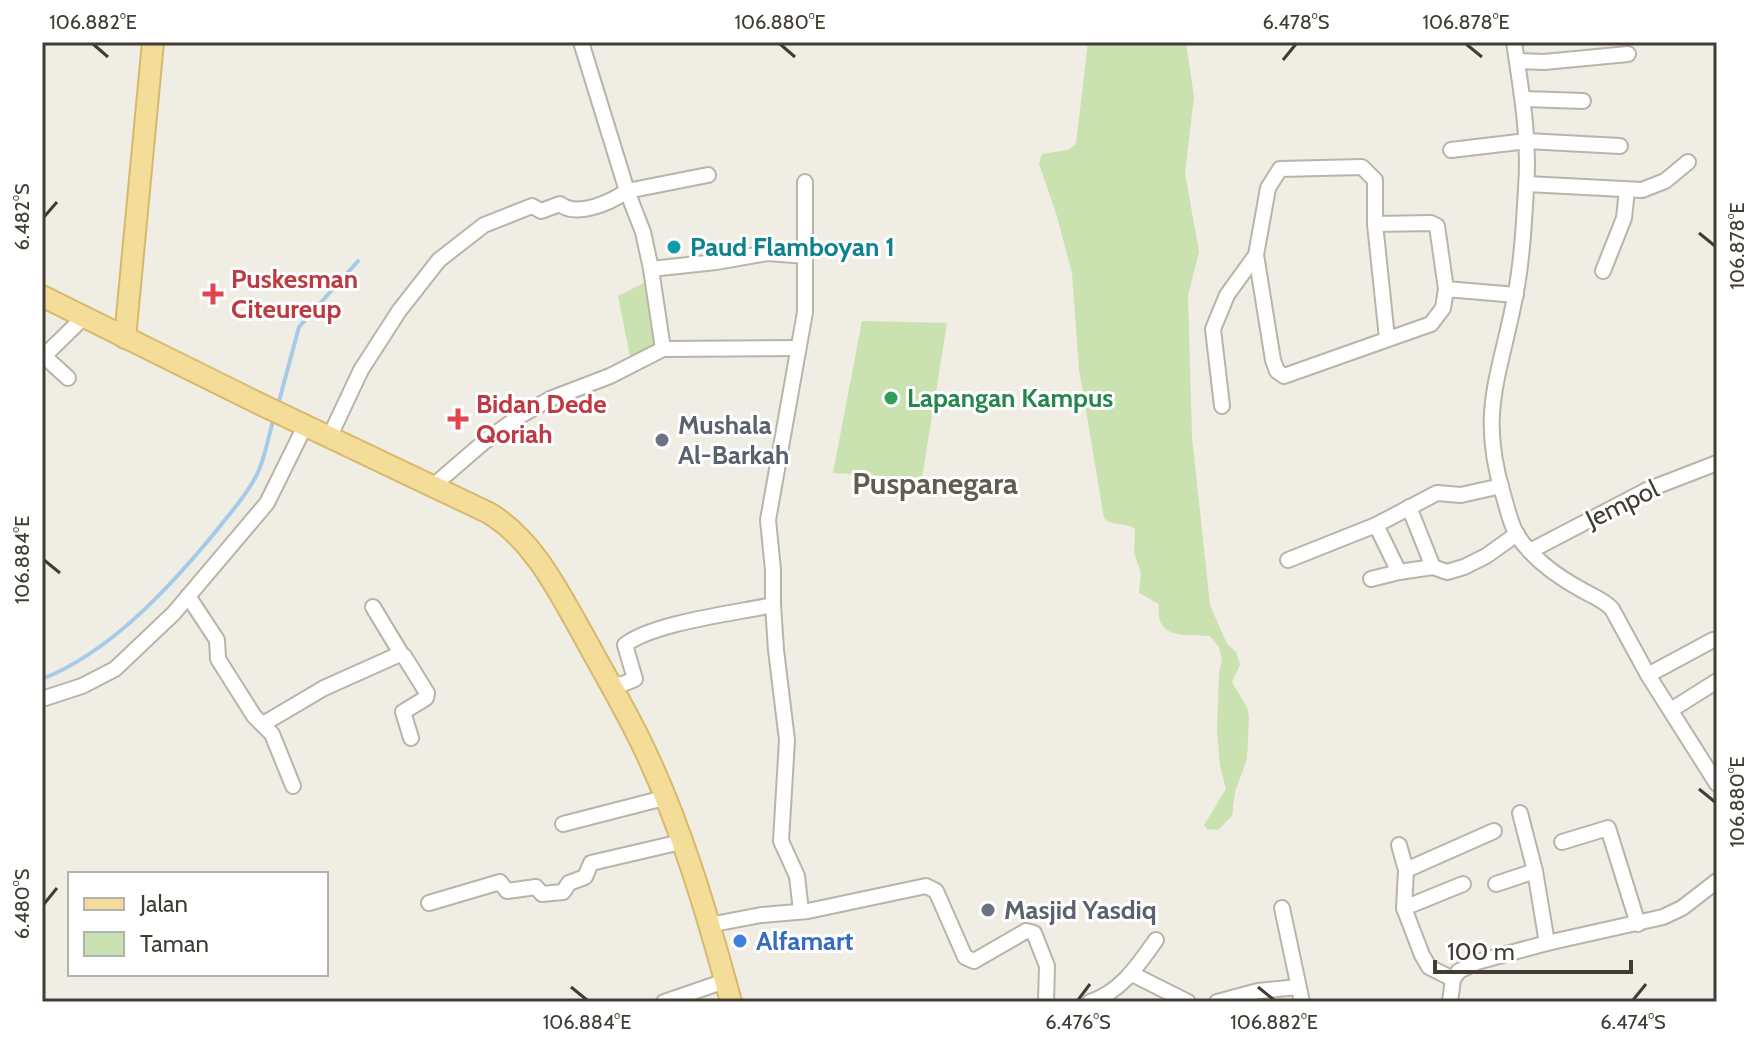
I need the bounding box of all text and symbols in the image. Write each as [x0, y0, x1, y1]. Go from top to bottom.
text: 106.882°E [49, 10, 137, 34]
text: 106.880°E [734, 10, 826, 34]
text: 6.478°S [1263, 10, 1330, 34]
text: 106.878°E [1422, 10, 1510, 34]
text: 6.482°S [10, 183, 34, 251]
text: 106.878°E [1725, 202, 1749, 290]
place label: Paud Flamboyan 1 [690, 231, 895, 263]
marker: Paud Flamboyan 1 [665, 238, 683, 256]
place label: Puskesman Citeureup [231, 263, 358, 325]
marker: Puskesman Citeureup [202, 283, 224, 305]
place label: Lapangan Kampus [907, 382, 1113, 414]
place label: Bidan Dede Qoriah [476, 388, 607, 450]
marker: Lapangan Kampus [882, 389, 900, 407]
marker: Bidan Dede Qoriah [447, 408, 469, 430]
place label: Mushala Al-Barkah [678, 409, 789, 471]
marker: Mushala Al-Barkah [653, 431, 671, 449]
district label: Puspanegara [852, 465, 1018, 502]
street label: Jempol [1579, 473, 1664, 536]
text: 106.884°E [10, 516, 34, 604]
text: 106.880°E [1725, 756, 1749, 848]
text: 6.480°S [10, 868, 34, 939]
legend [68, 872, 328, 976]
text: Jalan [139, 889, 188, 918]
place label: Masjid Yasdiq [1004, 894, 1157, 926]
marker: Masjid Yasdiq [979, 901, 997, 919]
scale bar [1435, 924, 1631, 974]
place label: Alfamart [756, 925, 854, 957]
text: Taman [140, 929, 209, 958]
marker: Alfamart [731, 932, 749, 950]
text: 100 m [1447, 937, 1515, 966]
text: 106.884°E [543, 1010, 631, 1034]
text: 6.476°S [1045, 1010, 1111, 1034]
text: 106.882°E [1230, 1010, 1318, 1034]
text: 6.474°S [1600, 1010, 1666, 1034]

